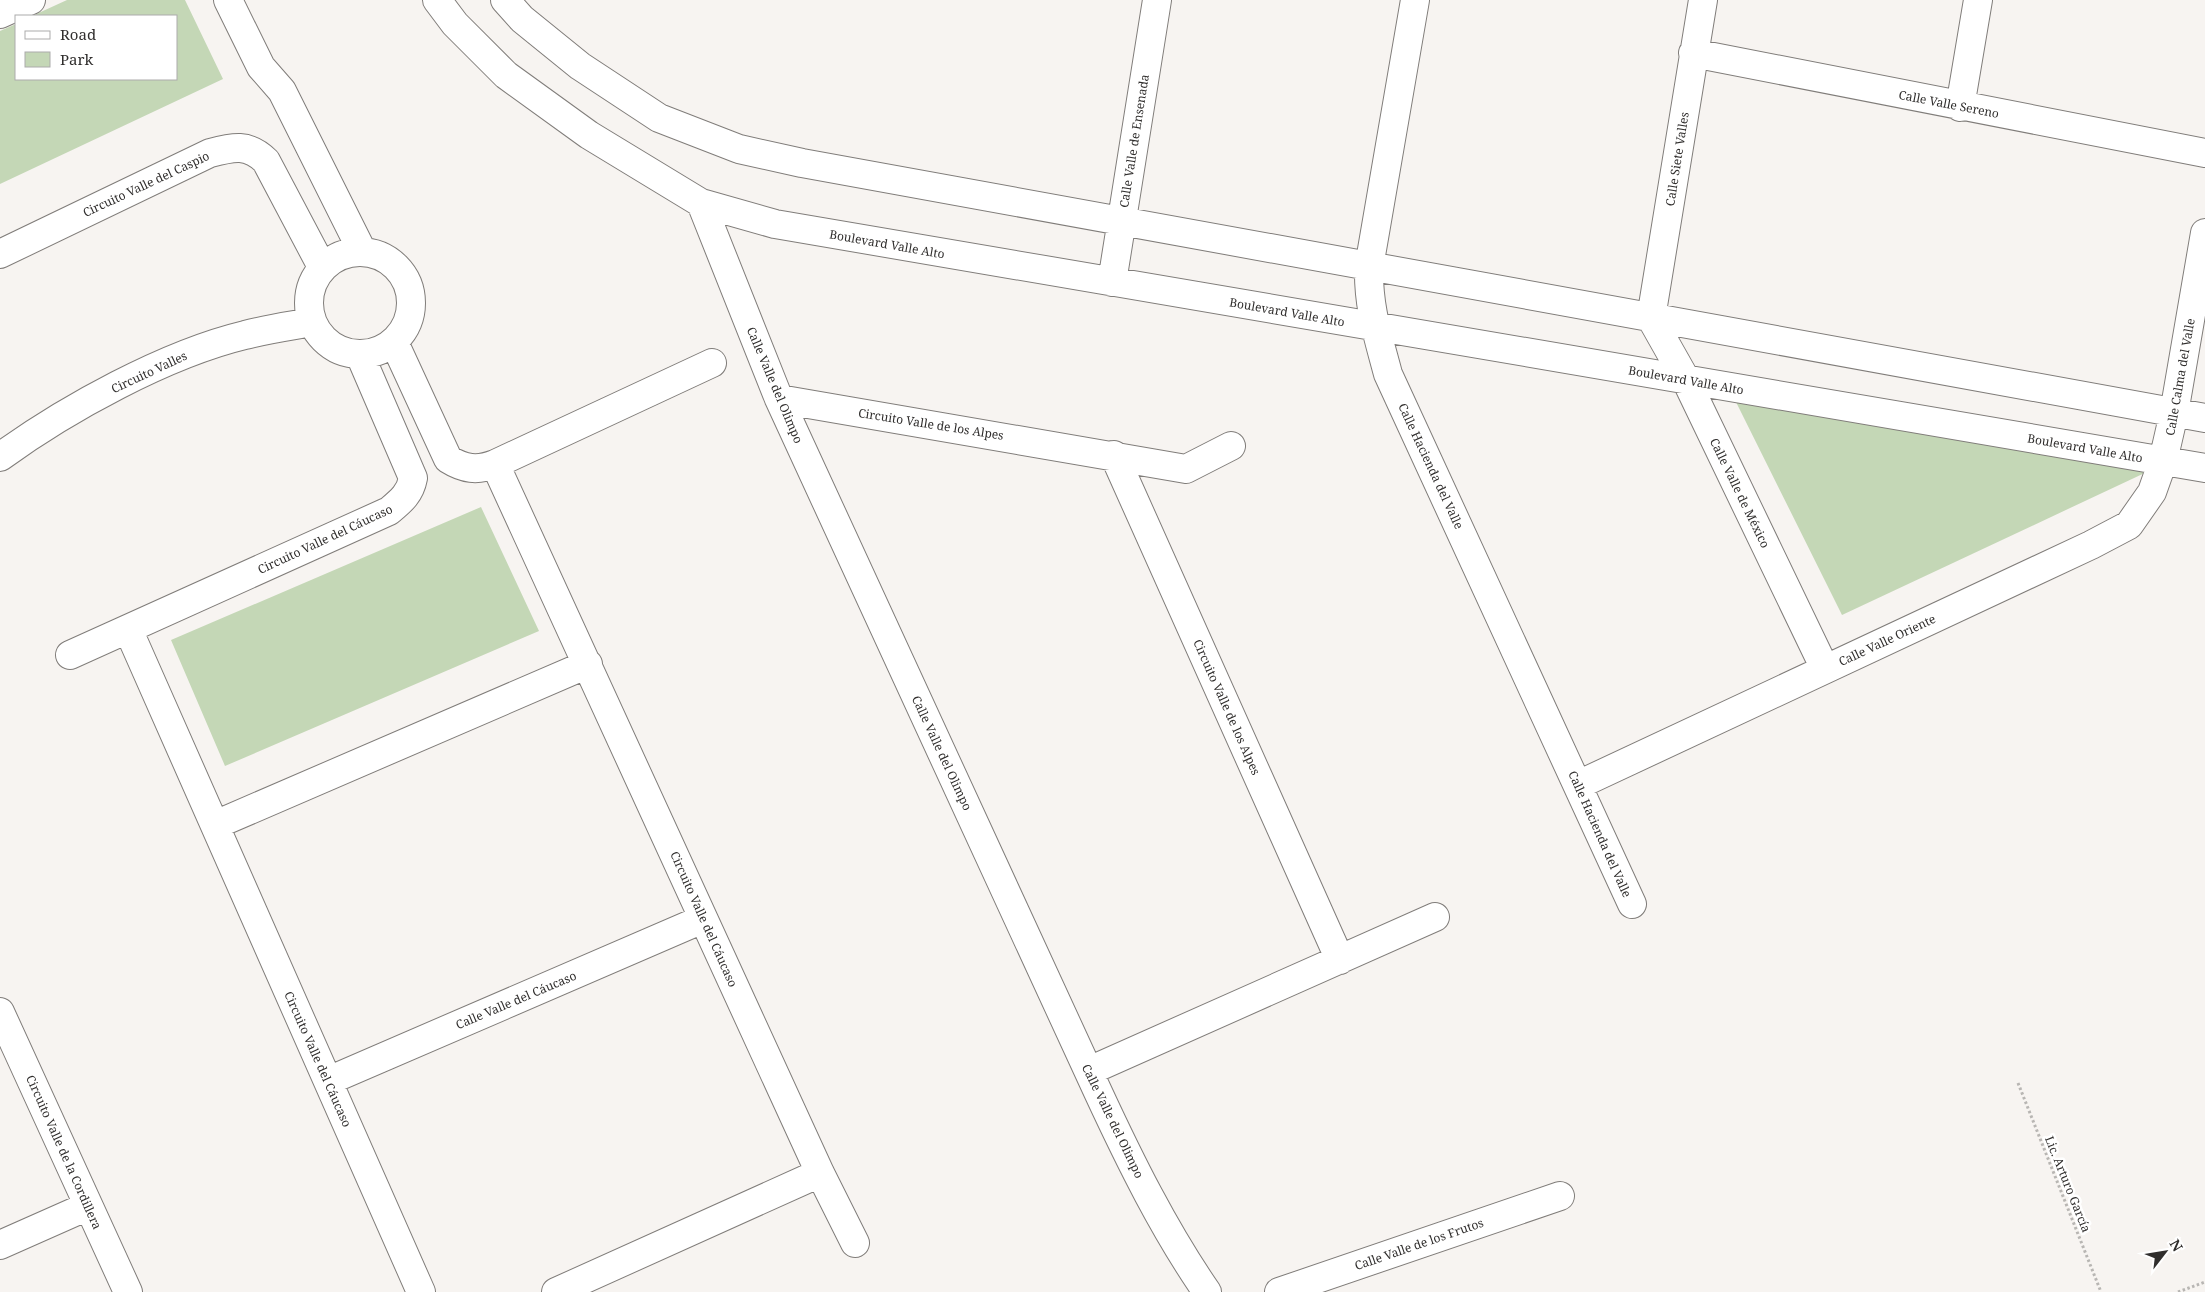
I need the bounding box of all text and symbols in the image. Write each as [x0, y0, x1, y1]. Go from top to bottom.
legend [15, 15, 178, 80]
text: Road [60, 24, 96, 44]
text: Park [60, 49, 94, 69]
street label: Calle Valle de Ensenada [1115, 73, 1153, 209]
street label: Calle Valle Sereno [1897, 86, 2001, 122]
street label: Calle Siete Valles [1661, 111, 1693, 207]
street label: Circuito Valle del Caspio [80, 147, 212, 221]
street label: Boulevard Valle Alto [828, 225, 946, 263]
street label: Boulevard Valle Alto [1228, 293, 1346, 331]
street label: Calle Calma del Valle [2161, 317, 2199, 437]
street label: Calle Valle del Olimpo [743, 324, 807, 446]
street label: Circuito Valles [108, 347, 190, 397]
street label: Boulevard Valle Alto [1627, 361, 1745, 399]
street label: Calle Hacienda del Valle [1394, 400, 1468, 532]
street label: Circuito Valle de los Alpes [857, 404, 1005, 444]
street label: Boulevard Valle Alto [2026, 429, 2144, 467]
street label: Calle Valle de México [1706, 435, 1774, 551]
street label: Circuito Valle del Cáucaso [255, 500, 395, 578]
street label: Calle Valle Oriente [1836, 610, 1938, 670]
street label: Circuito Valle de los Alpes [1189, 636, 1265, 778]
street label: Calle Valle del Olimpo [908, 693, 976, 813]
street label: Calle Hacienda del Valle [1564, 768, 1636, 900]
street label: Circuito Valle del Cáucaso [666, 848, 742, 990]
street label: Calle Valle del Cáucaso [453, 967, 579, 1033]
street label: Circuito Valle del Cáucaso [280, 988, 356, 1130]
street label: Calle Valle del Olimpo [1078, 1061, 1148, 1181]
street label: Circuito Valle de la Cordillera [22, 1072, 106, 1232]
street label: Lic. Arturo García [2041, 1133, 2095, 1235]
street label: Calle Valle de los Frutos [1352, 1214, 1486, 1274]
north arrow [2140, 1227, 2190, 1277]
text: N [2166, 1235, 2188, 1255]

